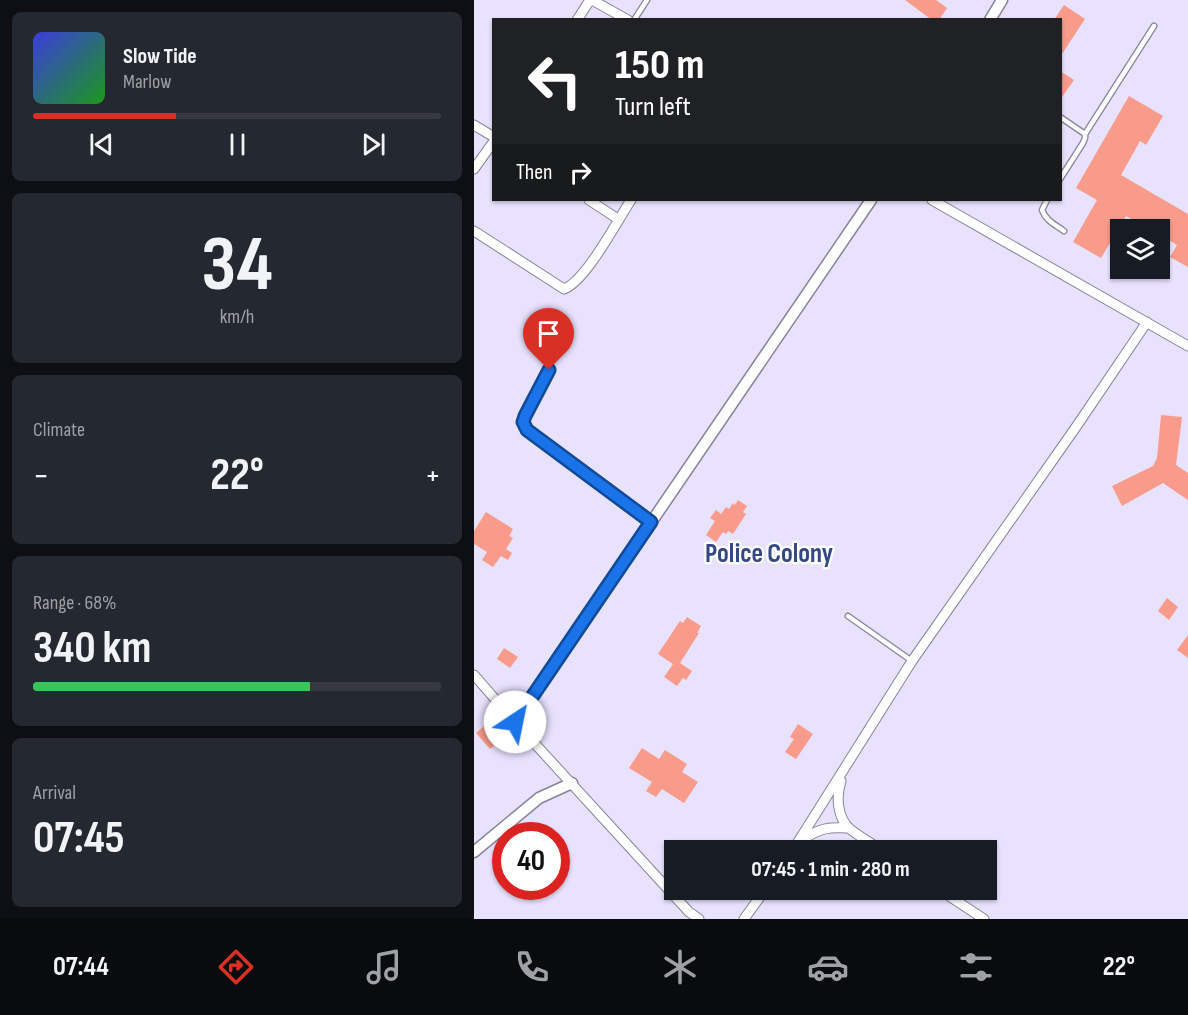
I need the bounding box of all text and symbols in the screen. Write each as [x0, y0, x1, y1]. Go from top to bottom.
text: 150 m [615, 40, 704, 91]
icon: left [516, 42, 594, 120]
text: Slow Tide [123, 43, 197, 70]
text: Marlow [123, 70, 171, 94]
text: Turn left [615, 91, 691, 123]
icon: previous [85, 128, 118, 161]
icon: pause [221, 128, 254, 161]
icon: next [357, 128, 390, 161]
icon: right [564, 156, 597, 189]
text: Then [516, 159, 552, 186]
text: 34 [201, 219, 273, 312]
map controls [1110, 219, 1170, 279]
button: layers [1110, 219, 1170, 279]
text: km/h [220, 305, 254, 329]
pin [523, 308, 574, 370]
icon: arrive [532, 317, 565, 350]
text: Climate [33, 418, 85, 442]
text: 22° [210, 448, 264, 503]
text: − [33, 456, 49, 496]
text: + [425, 456, 441, 496]
district label: Police Colony [705, 538, 833, 570]
text: Range · 68% [33, 591, 117, 615]
text: 340 km [33, 621, 151, 676]
position arrow [483, 690, 547, 754]
text: Arrival [33, 781, 76, 805]
text: 07:45 [33, 811, 125, 866]
speed limit sign: 40 [492, 822, 570, 900]
text: 07:45 · 1 min · 280 m [751, 856, 910, 883]
icon: directions [215, 946, 257, 988]
icon: music [363, 946, 405, 988]
icon: phone [511, 946, 553, 988]
icon: climate [659, 946, 701, 988]
icon: car [807, 946, 849, 988]
icon: filters [955, 946, 997, 988]
text: 07:44 [53, 951, 109, 983]
text: 22° [1103, 951, 1135, 983]

